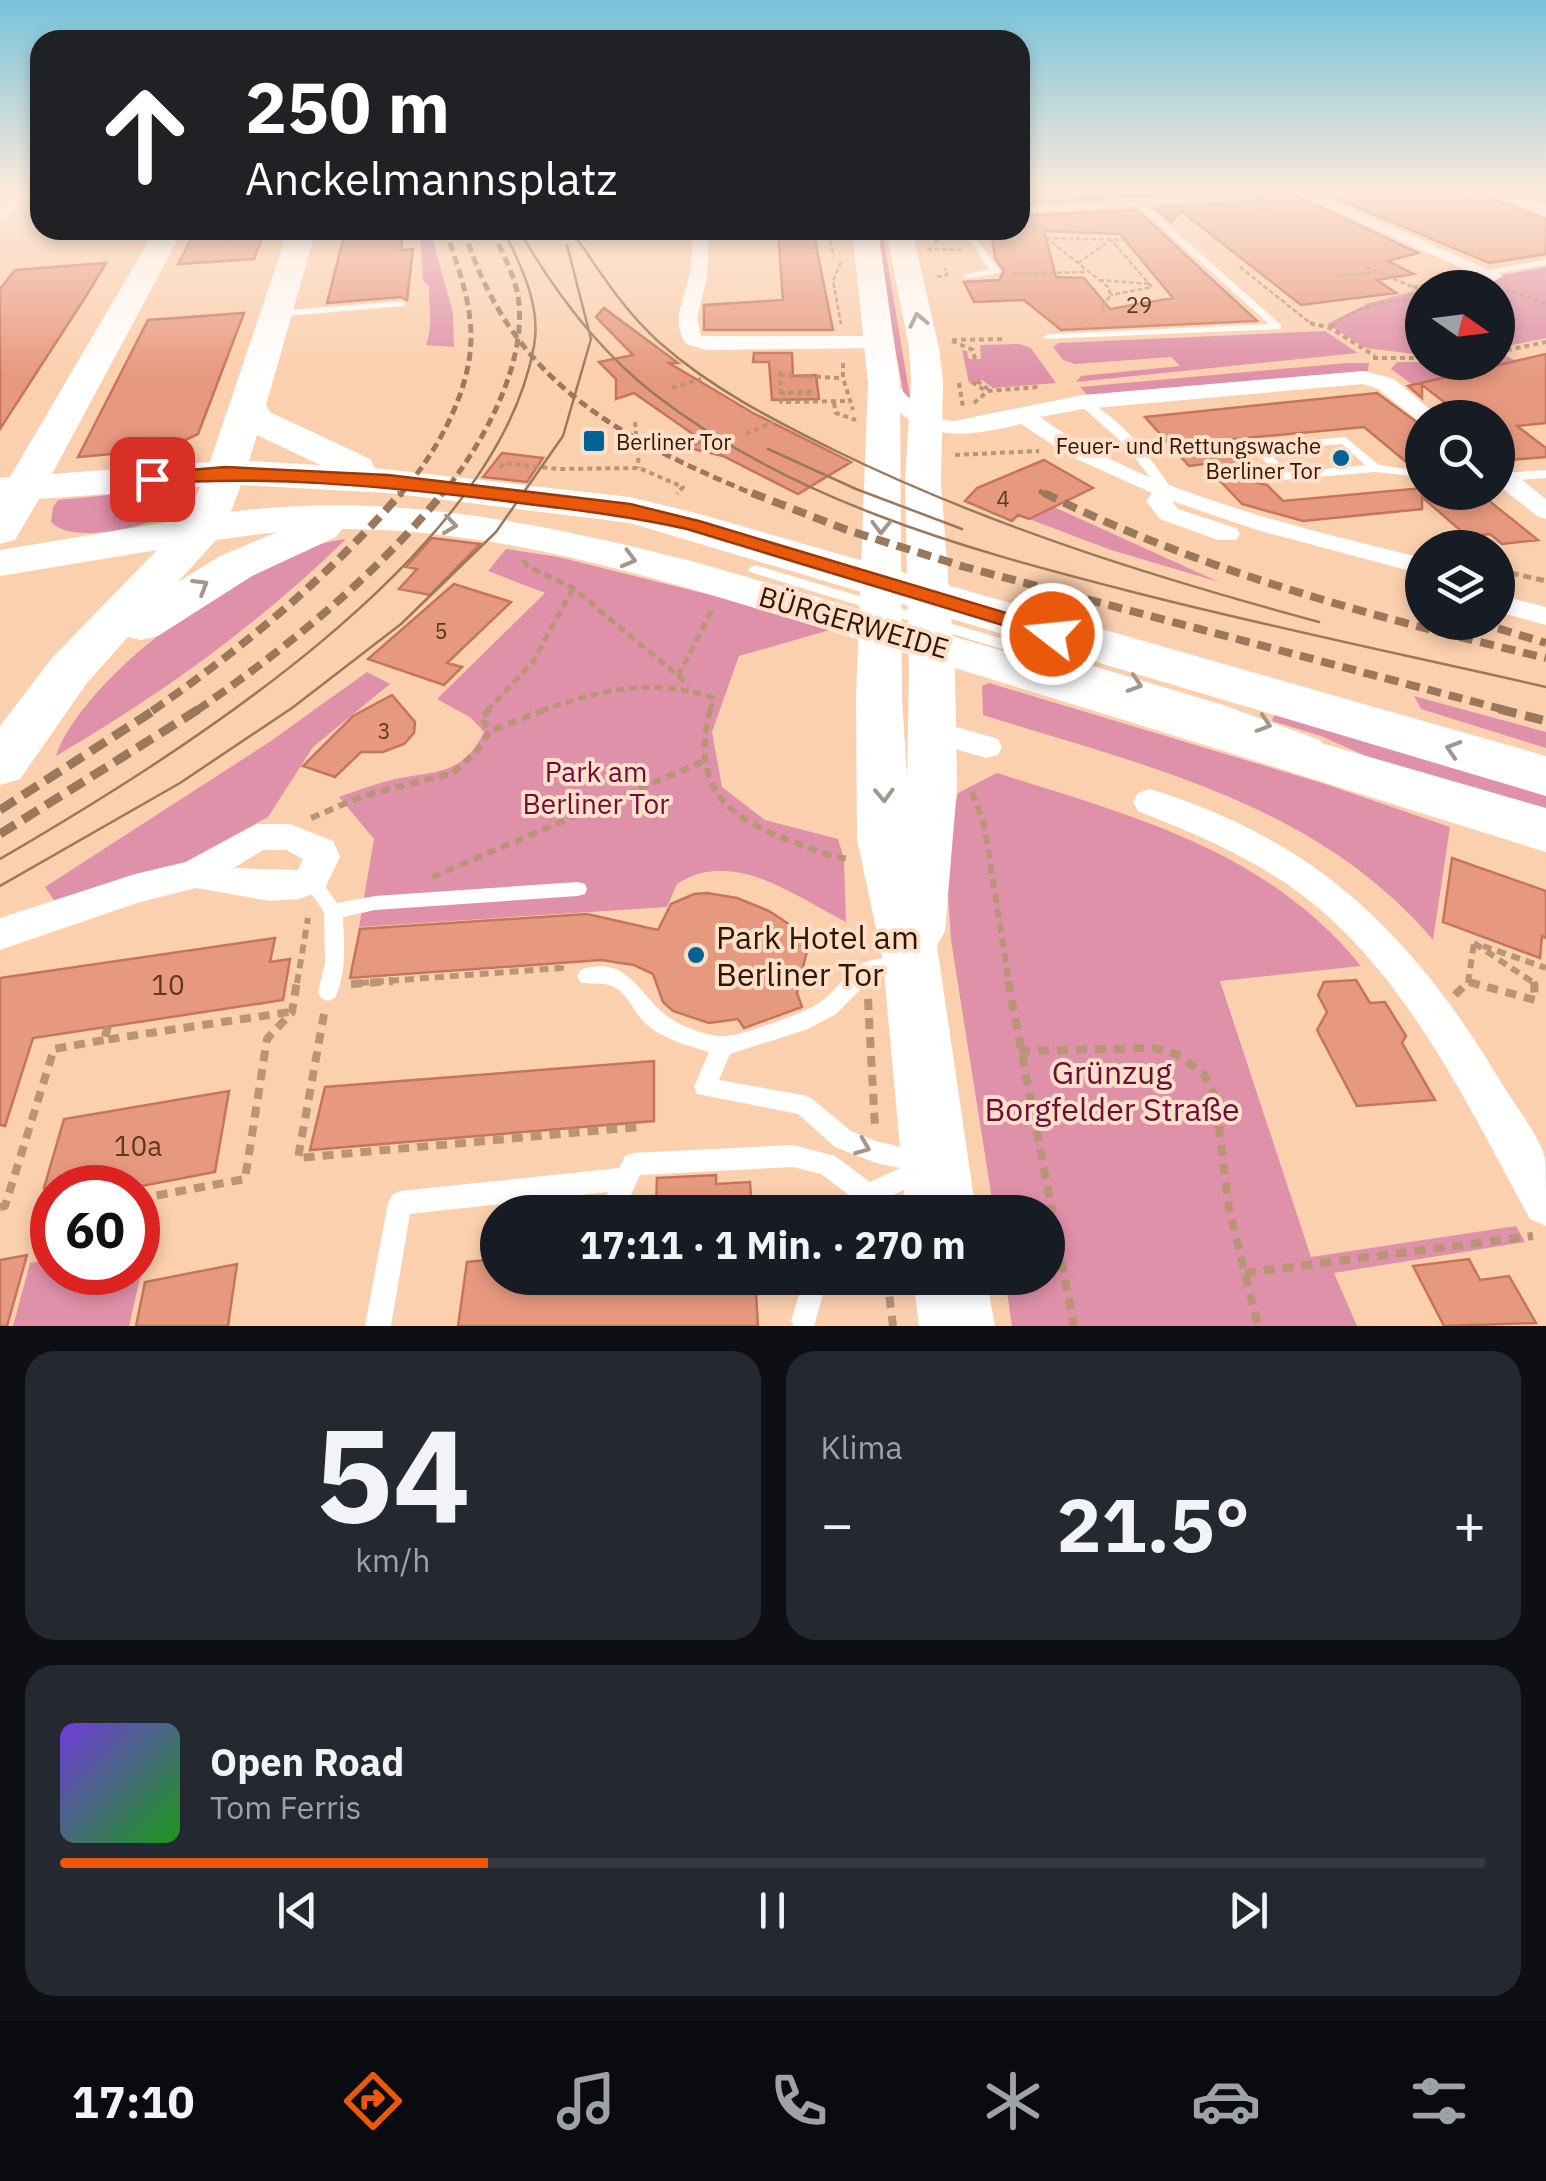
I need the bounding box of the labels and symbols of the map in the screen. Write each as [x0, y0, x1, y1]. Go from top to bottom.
north arrow [1405, 270, 1515, 380]
house number: 29 [1126, 290, 1152, 319]
one-way arrow [909, 312, 930, 329]
place label: Berliner Tor [616, 427, 731, 456]
marker: Berliner Tor [581, 428, 607, 454]
place label: Feuer- und Rettungswache Berliner Tor [1056, 431, 1321, 485]
pin [110, 437, 195, 522]
marker: Feuer- und Rettungswache Berliner Tor [1330, 447, 1352, 469]
house number: 4 [996, 484, 1010, 513]
one-way arrow [443, 514, 459, 535]
one-way arrow [870, 520, 891, 536]
one-way arrow [620, 547, 637, 568]
street label: BÜRGERWEIDE [755, 577, 953, 667]
one-way arrow [190, 579, 208, 598]
position arrow [1000, 582, 1104, 686]
house number: 5 [434, 616, 448, 645]
one-way arrow [1126, 672, 1143, 693]
one-way arrow [1254, 713, 1271, 733]
house number: 3 [377, 716, 391, 745]
one-way arrow [1445, 740, 1462, 761]
park label: Park am Berliner Tor [523, 753, 669, 822]
one-way arrow [873, 788, 894, 804]
place label: Park Hotel am Berliner Tor [716, 916, 919, 995]
marker: Park Hotel am Berliner Tor [685, 944, 707, 966]
house number: 10 [151, 966, 185, 1003]
park label: Grünzug Borgfelder Straße [984, 1051, 1240, 1130]
house number: 10a [114, 1127, 162, 1164]
one-way arrow [853, 1135, 871, 1155]
speed limit sign: 60 [30, 1165, 160, 1295]

